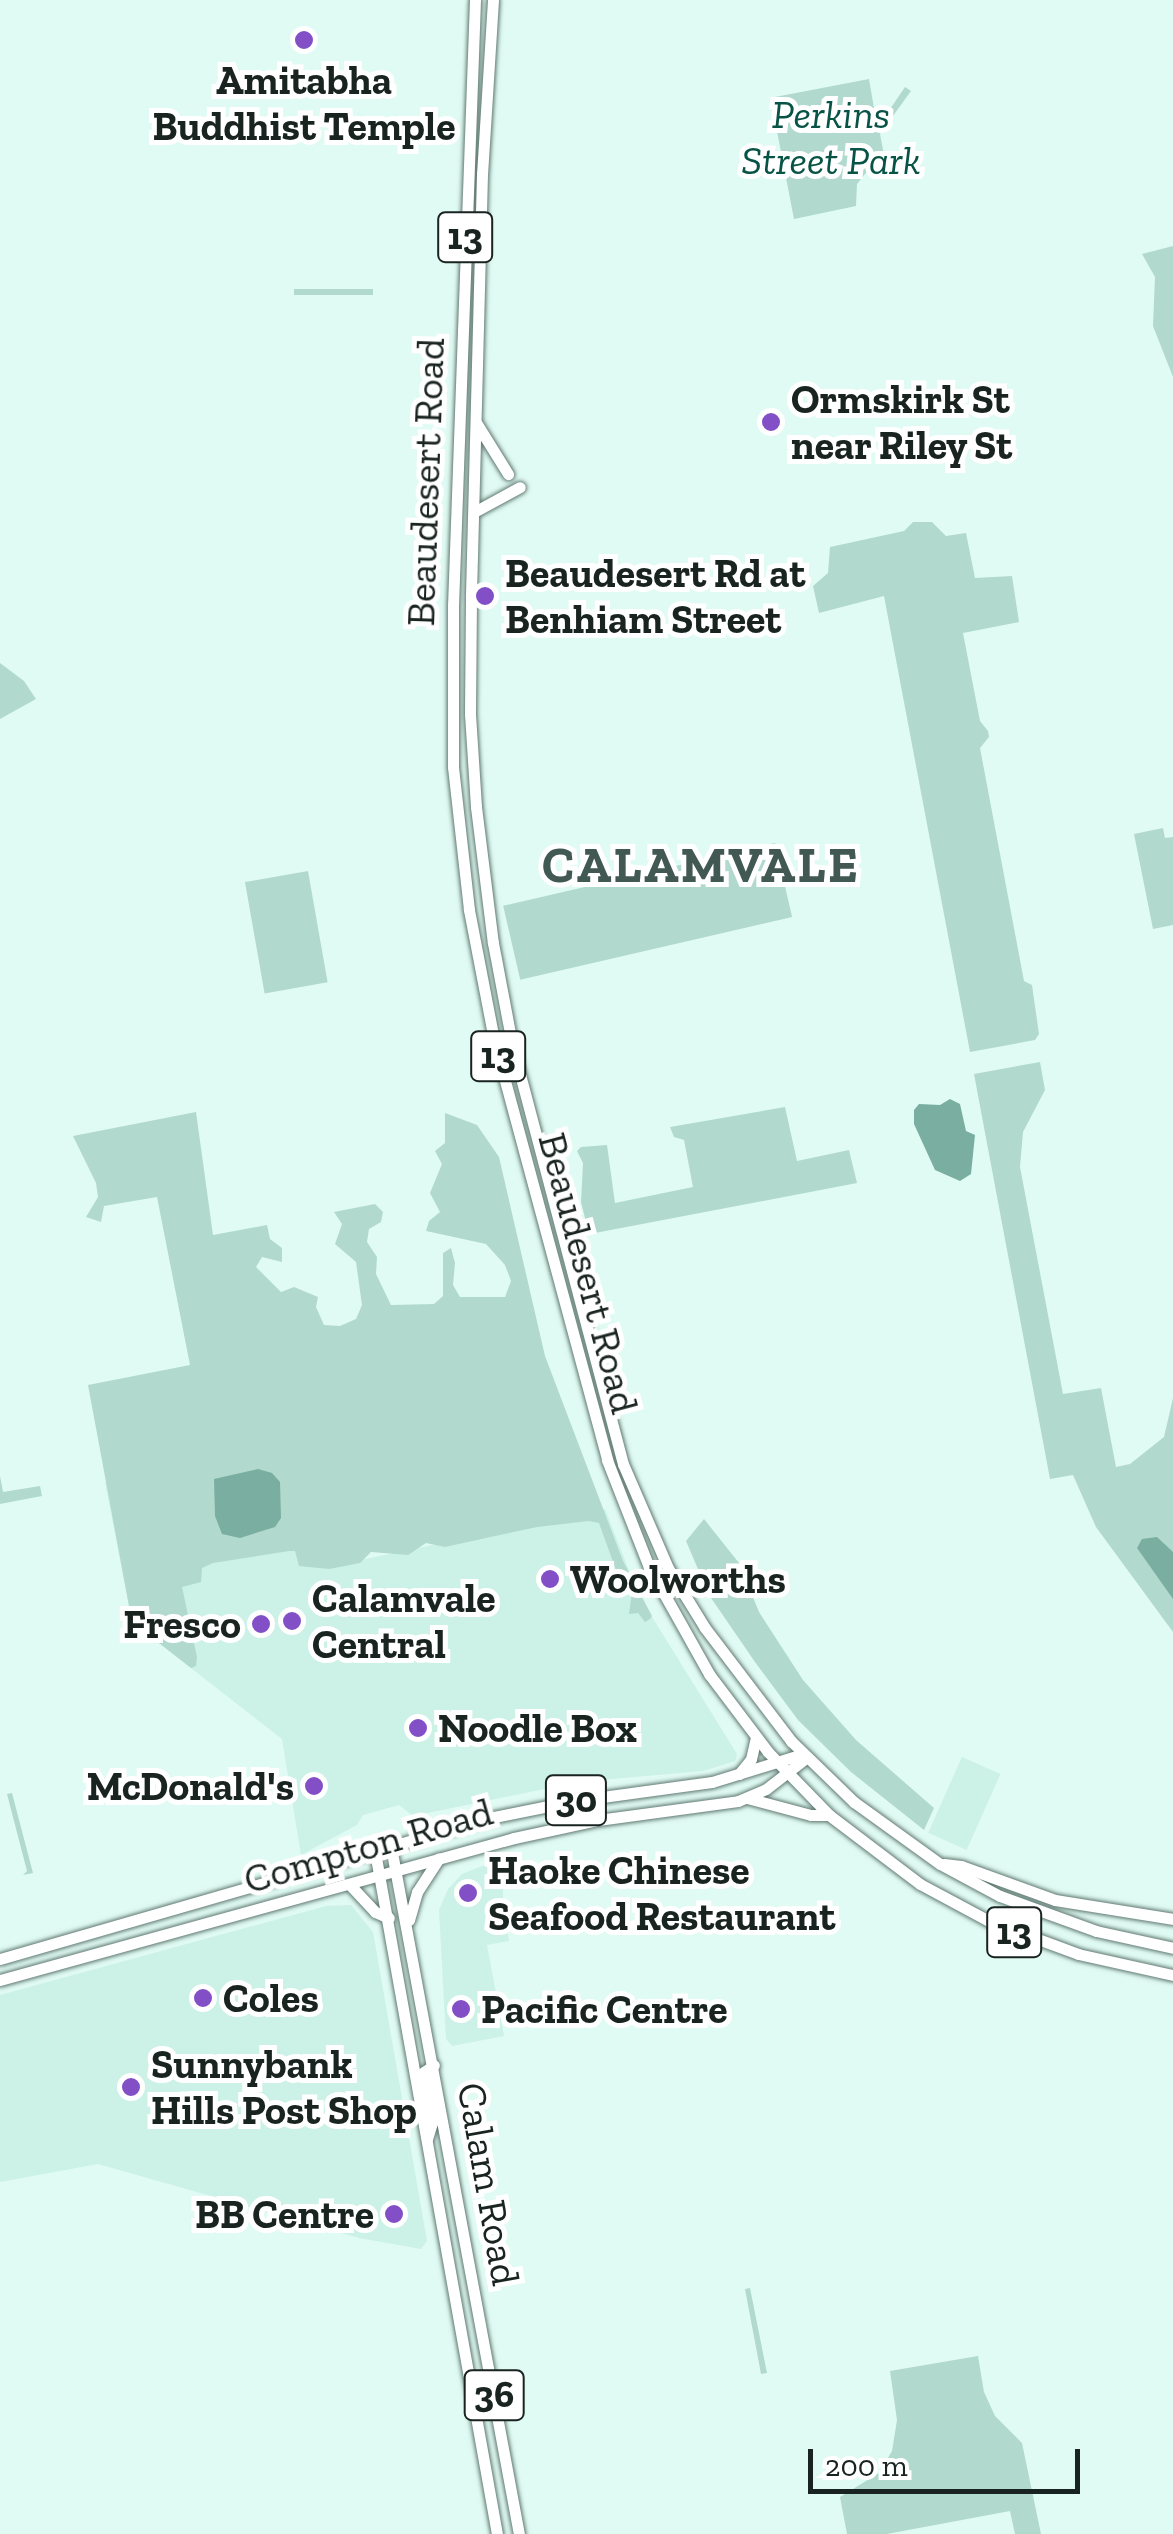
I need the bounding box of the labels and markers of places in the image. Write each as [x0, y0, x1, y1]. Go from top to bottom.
marker: Amitabha Buddhist Temple [293, 29, 315, 51]
place label: Amitabha Buddhist Temple [152, 56, 456, 150]
place label: Ormskirk St near Riley St [791, 375, 1014, 469]
marker: Ormskirk St near Riley St [760, 411, 782, 433]
place label: Beaudesert Rd at Benhiam Street [505, 549, 805, 643]
marker: Beaudesert Rd at Benhiam Street [474, 585, 496, 607]
place label: Woolworths [570, 1555, 786, 1603]
marker: Woolworths [539, 1568, 561, 1590]
place label: Calamvale Central [312, 1574, 496, 1668]
place label: Fresco [123, 1600, 241, 1648]
marker: Calamvale Central [281, 1610, 303, 1632]
marker: Fresco [250, 1613, 272, 1635]
place label: Noodle Box [438, 1704, 637, 1752]
marker: Noodle Box [407, 1717, 429, 1739]
place label: McDonald's [87, 1762, 294, 1810]
marker: McDonald's [303, 1775, 325, 1797]
place label: Haoke Chinese Seafood Restaurant [488, 1846, 835, 1940]
marker: Haoke Chinese Seafood Restaurant [457, 1882, 479, 1904]
place label: Coles [223, 1974, 319, 2022]
place label: Pacific Centre [481, 1985, 728, 2033]
marker: Coles [192, 1987, 214, 2009]
marker: Pacific Centre [450, 1998, 472, 2020]
place label: Sunnybank Hills Post Shop [151, 2040, 417, 2134]
marker: Sunnybank Hills Post Shop [120, 2076, 142, 2098]
place label: BB Centre [195, 2190, 374, 2238]
marker: BB Centre [383, 2203, 405, 2225]

